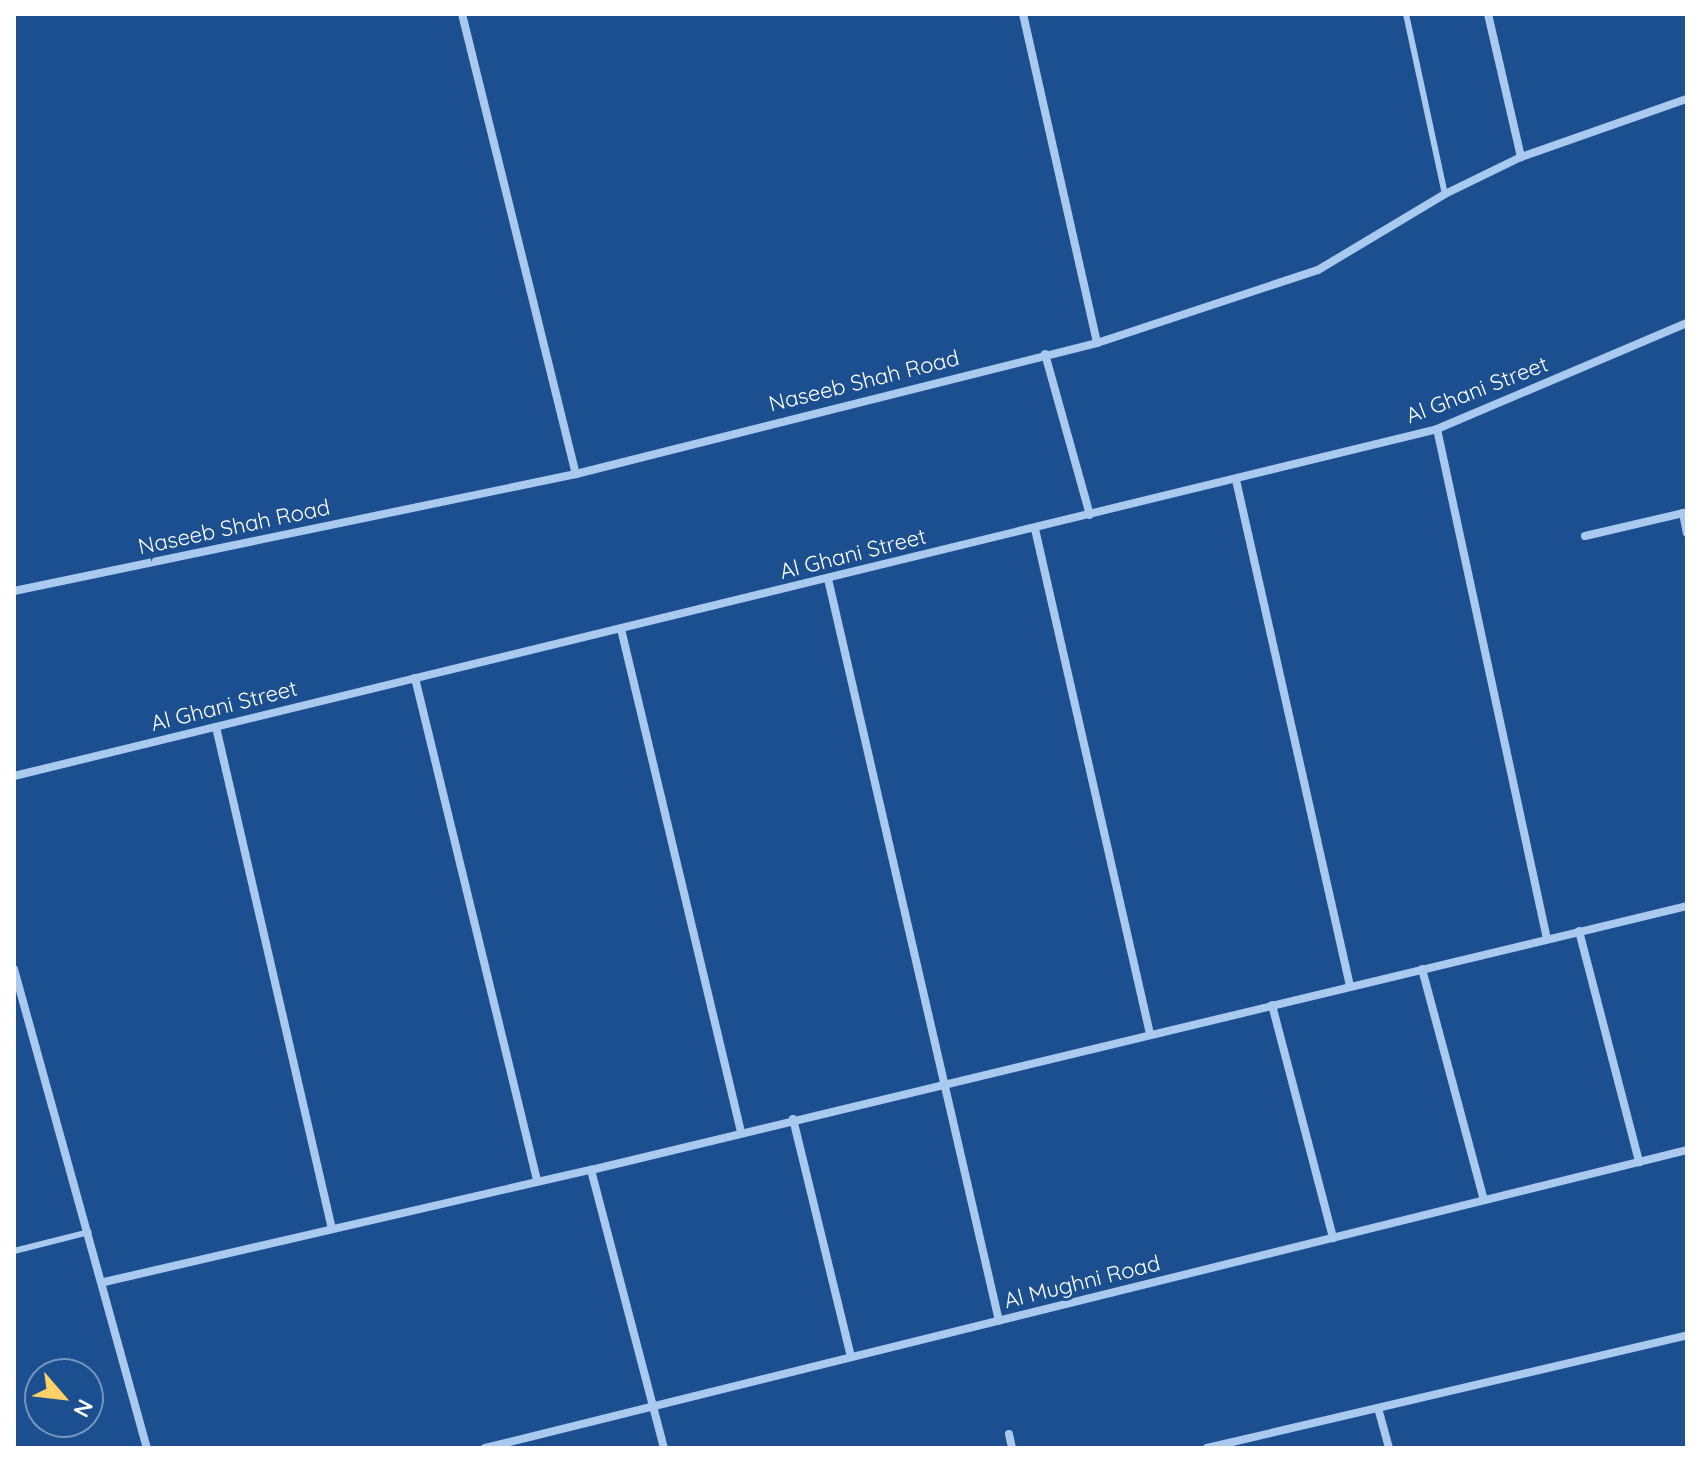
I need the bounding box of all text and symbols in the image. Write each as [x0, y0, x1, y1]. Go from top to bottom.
street label: Naseeb Shah Road [766, 345, 962, 417]
street label: Al Ghani Street [1402, 351, 1552, 429]
street label: Naseeb Shah Road [136, 494, 332, 560]
street label: Al Ghani Street [777, 523, 929, 585]
street label: Al Ghani Street [148, 675, 300, 737]
street label: Al Mughni Road [1001, 1250, 1163, 1314]
north arrow [24, 1358, 104, 1438]
text: N [67, 1395, 100, 1422]

